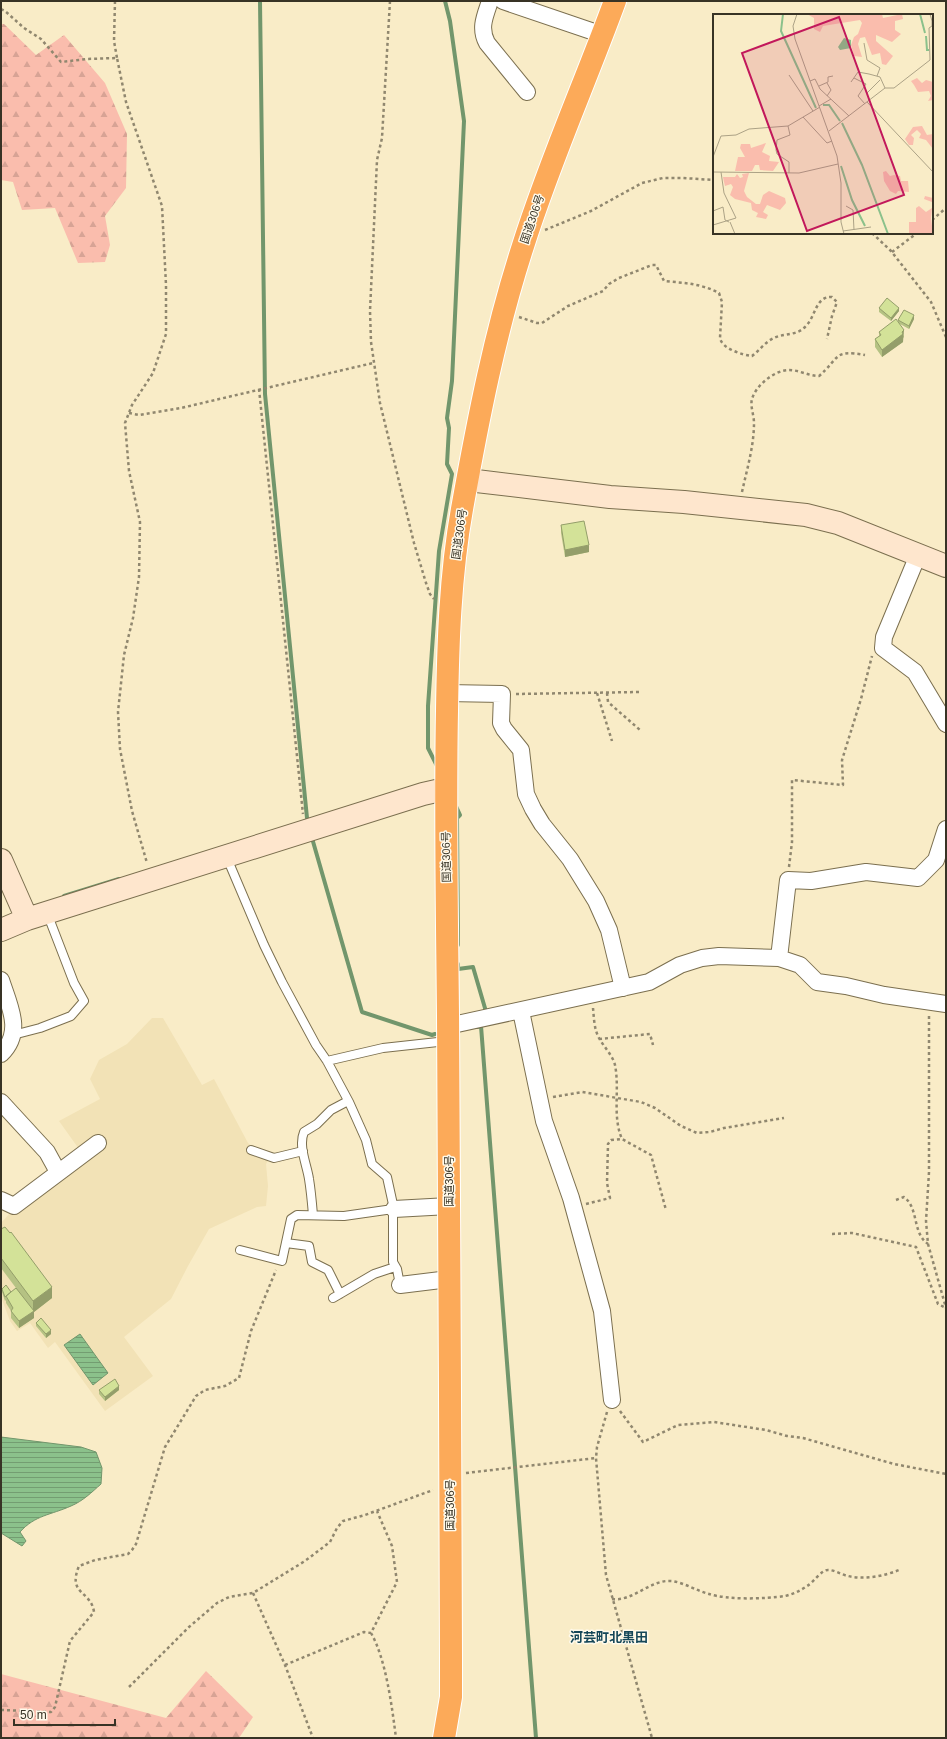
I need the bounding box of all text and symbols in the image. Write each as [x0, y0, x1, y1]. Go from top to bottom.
inset map [713, 14, 933, 234]
street label: 国道306号 [518, 193, 546, 245]
street label: 国道306号 [449, 508, 469, 560]
street label: 国道306号 [440, 831, 452, 883]
street label: 国道306号 [443, 1155, 455, 1207]
street label: 国道306号 [444, 1479, 456, 1531]
district label: 河芸町北黒田 [570, 1630, 648, 1645]
scale bar [14, 1701, 115, 1727]
text: 50 m [20, 1708, 47, 1722]

